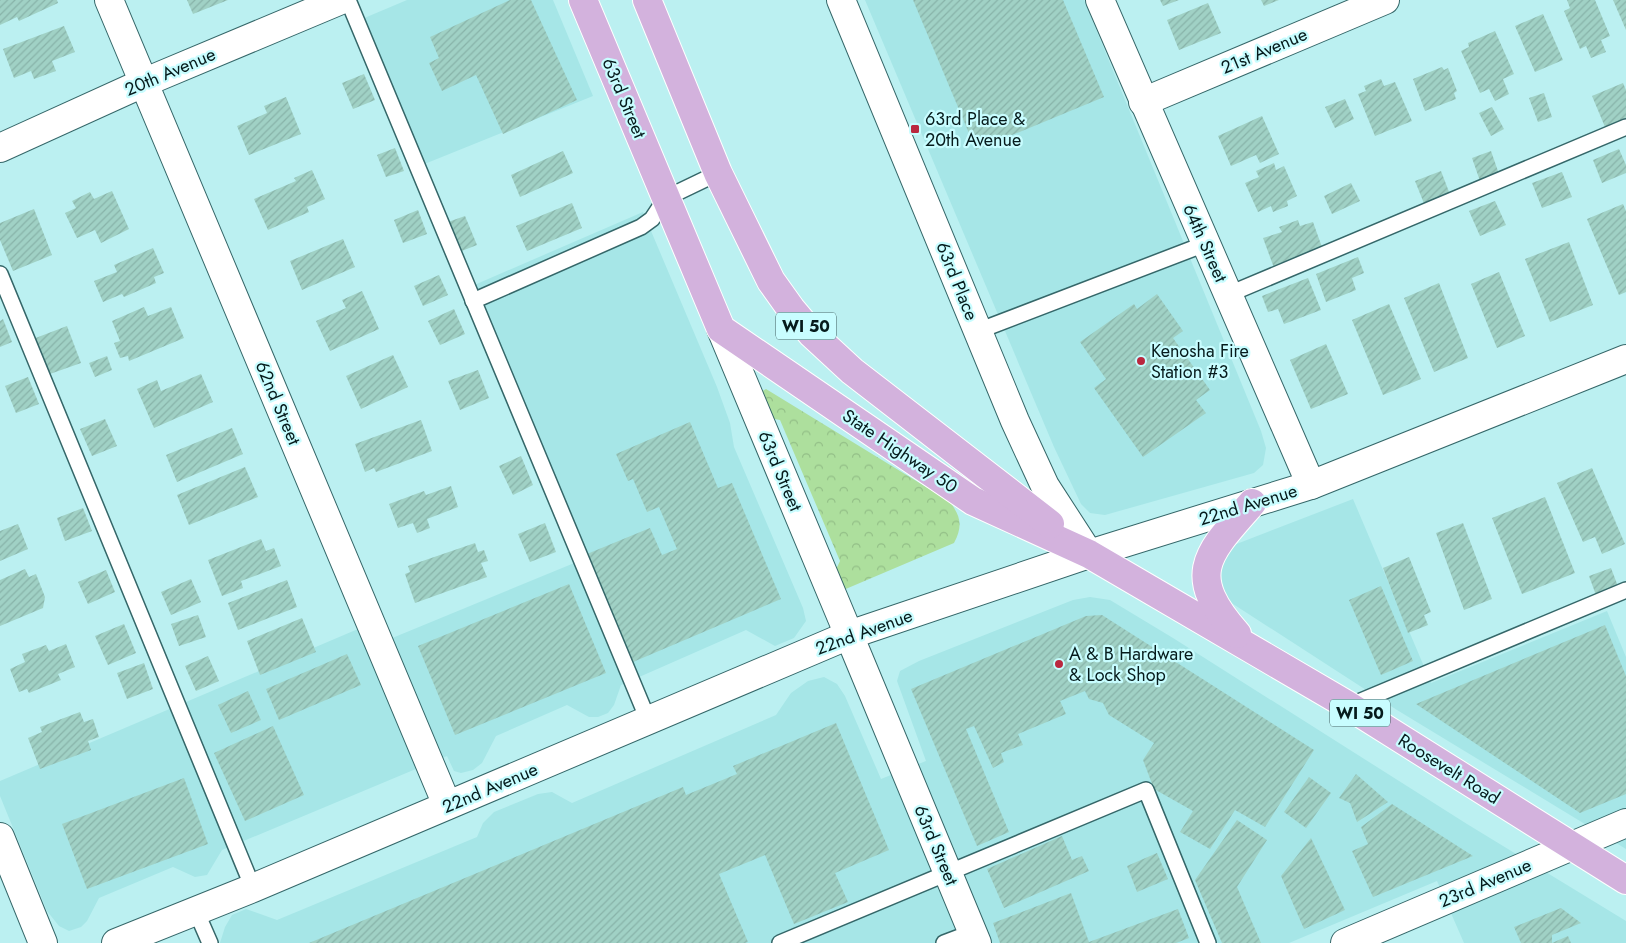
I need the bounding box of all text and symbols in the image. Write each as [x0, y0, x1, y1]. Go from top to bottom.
street label: 21st Avenue [1217, 21, 1311, 81]
street label: 20th Avenue [121, 41, 219, 103]
street label: 63rd Street [595, 54, 653, 143]
place label: 63rd Place & 20th Avenue [925, 106, 1025, 153]
marker: 63rd Place & 20th Avenue [909, 123, 921, 135]
street label: 64th Street [1176, 200, 1234, 287]
street label: 63rd Place [929, 238, 985, 324]
road number: WI 50 [776, 312, 836, 340]
place label: Kenosha Fire Station #3 [1151, 338, 1249, 385]
marker: Kenosha Fire Station #3 [1135, 355, 1147, 367]
street label: 62nd Street [249, 357, 308, 450]
street label: State Highway 50 [837, 403, 963, 499]
street label: 63rd Street [751, 427, 809, 516]
street label: 22nd Avenue [1196, 478, 1300, 532]
street label: 22nd Avenue [812, 602, 916, 662]
place label: A & B Hardware & Lock Shop [1069, 641, 1193, 688]
marker: A & B Hardware & Lock Shop [1053, 658, 1065, 670]
road number: WI 50 [1330, 700, 1390, 726]
street label: Roosevelt Road [1393, 727, 1505, 811]
street label: 22nd Avenue [438, 756, 542, 820]
street label: 63rd Street [907, 801, 965, 890]
street label: 23rd Avenue [1435, 852, 1535, 914]

